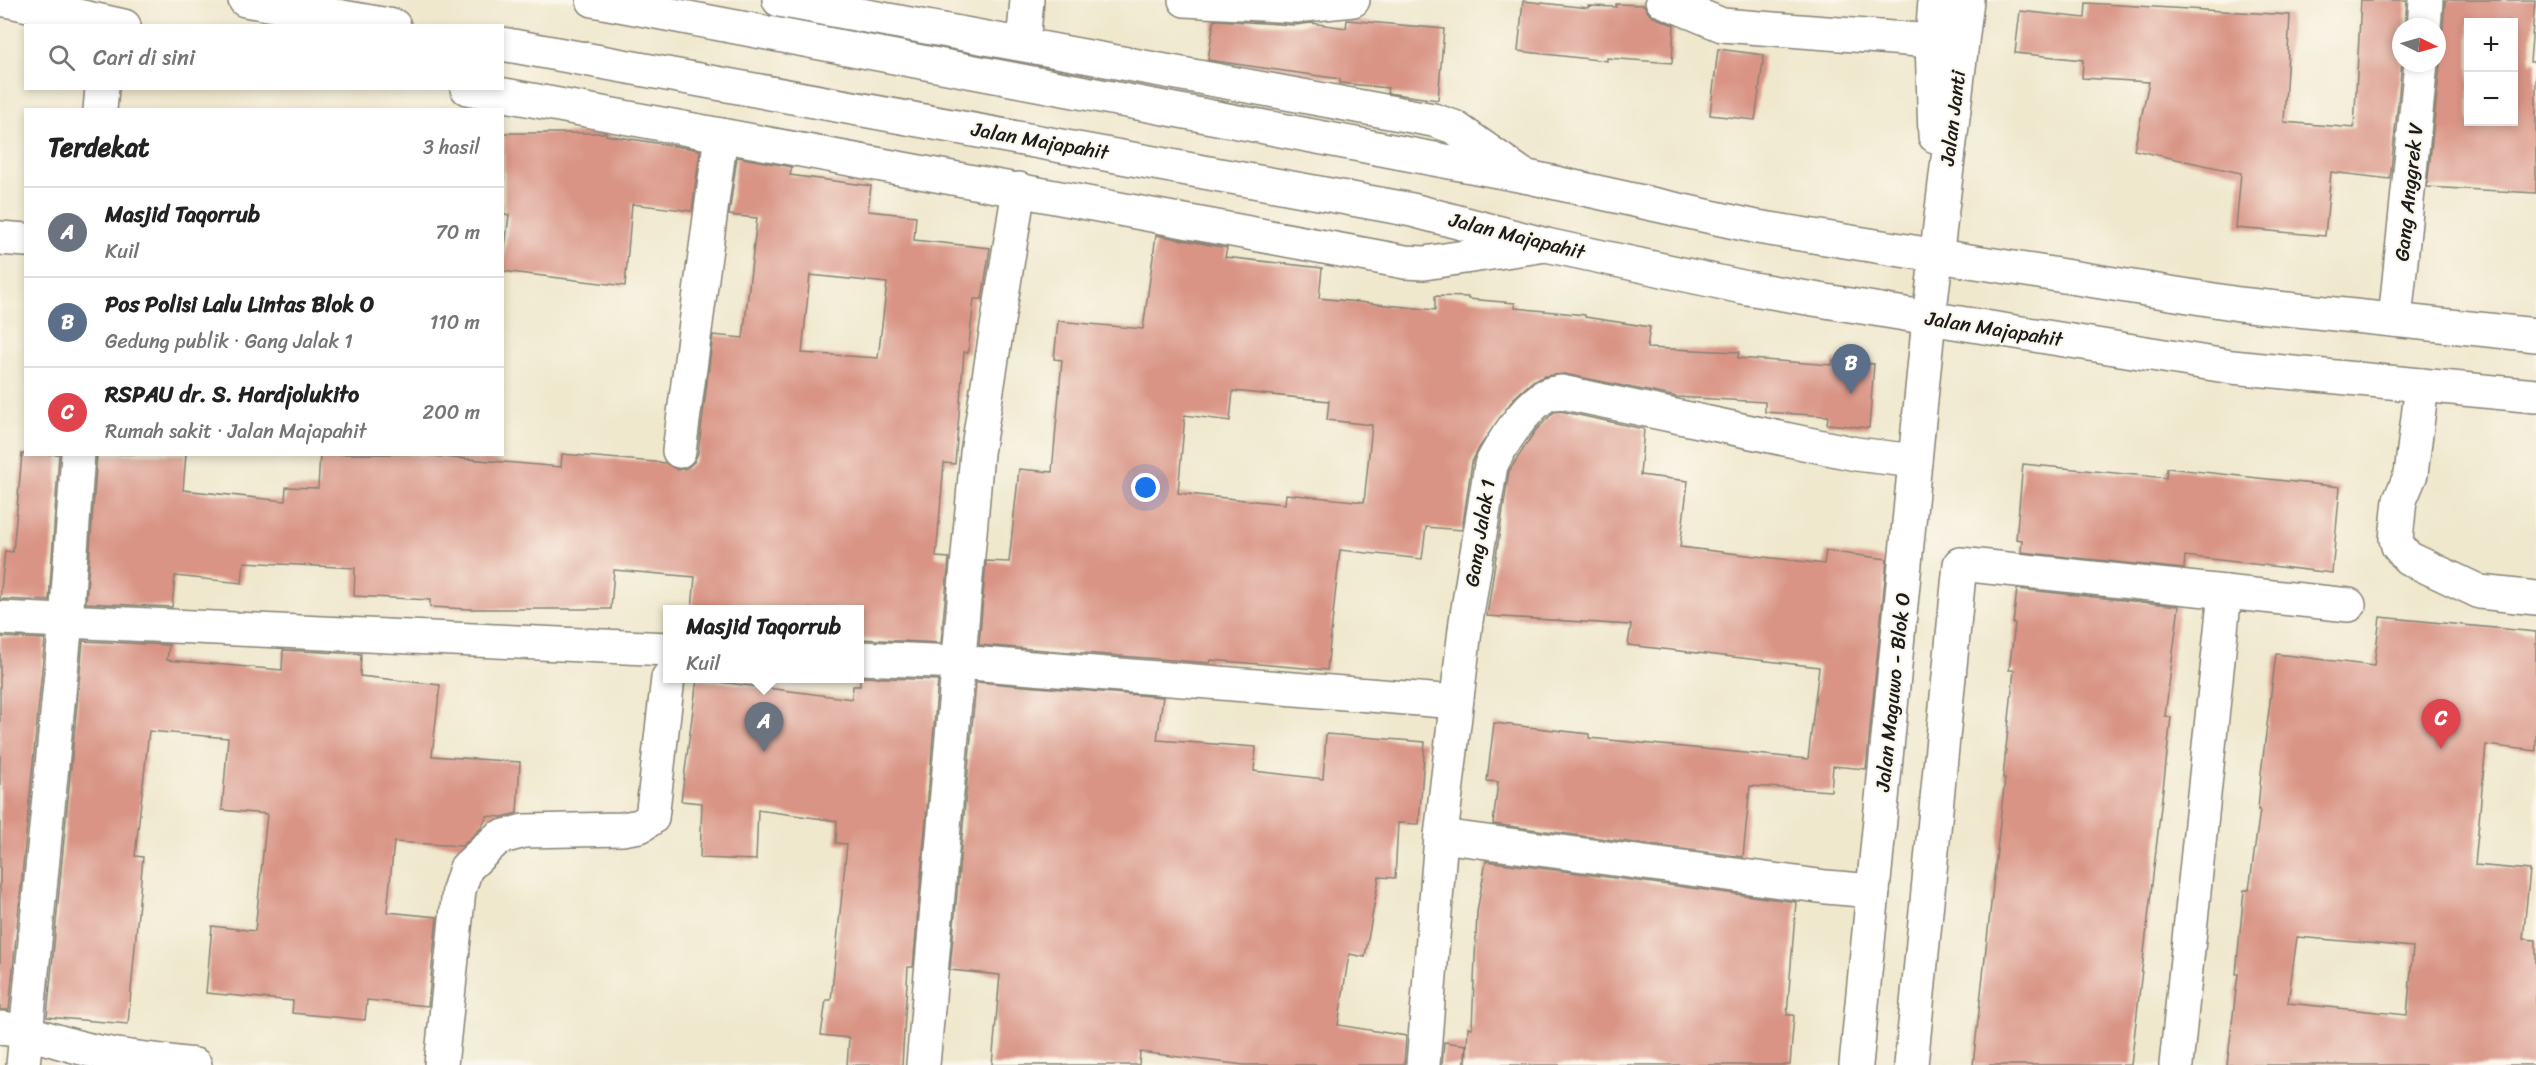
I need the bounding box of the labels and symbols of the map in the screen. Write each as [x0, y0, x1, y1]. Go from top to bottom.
north arrow [2392, 18, 2446, 72]
street label: Jalan Janti [1930, 67, 1976, 169]
street label: Jalan Majapahit [968, 112, 1112, 170]
street label: Gang Anggrek V [2384, 121, 2434, 263]
street label: Jalan Majapahit [1444, 202, 1589, 270]
street label: Jalan Majapahit [1922, 301, 2066, 357]
pin: B [1832, 344, 1870, 394]
your location [1131, 473, 1160, 502]
street label: Gang Jalak 1 [1454, 477, 1506, 589]
street label: Jalan Maguwo - Blok O [1865, 591, 1921, 794]
pin: C [2422, 700, 2460, 749]
pin: A [744, 702, 783, 752]

